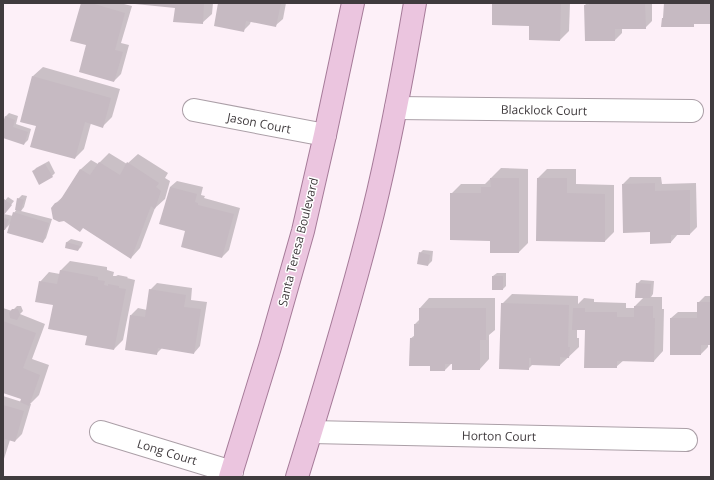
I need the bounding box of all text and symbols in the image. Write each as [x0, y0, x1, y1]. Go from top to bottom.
street label: Blacklock Court [501, 101, 587, 119]
street label: Jason Court [225, 108, 292, 138]
street label: Santa Teresa Boulevard [274, 176, 322, 308]
street label: Horton Court [462, 427, 536, 445]
street label: Long Court [135, 435, 199, 469]

